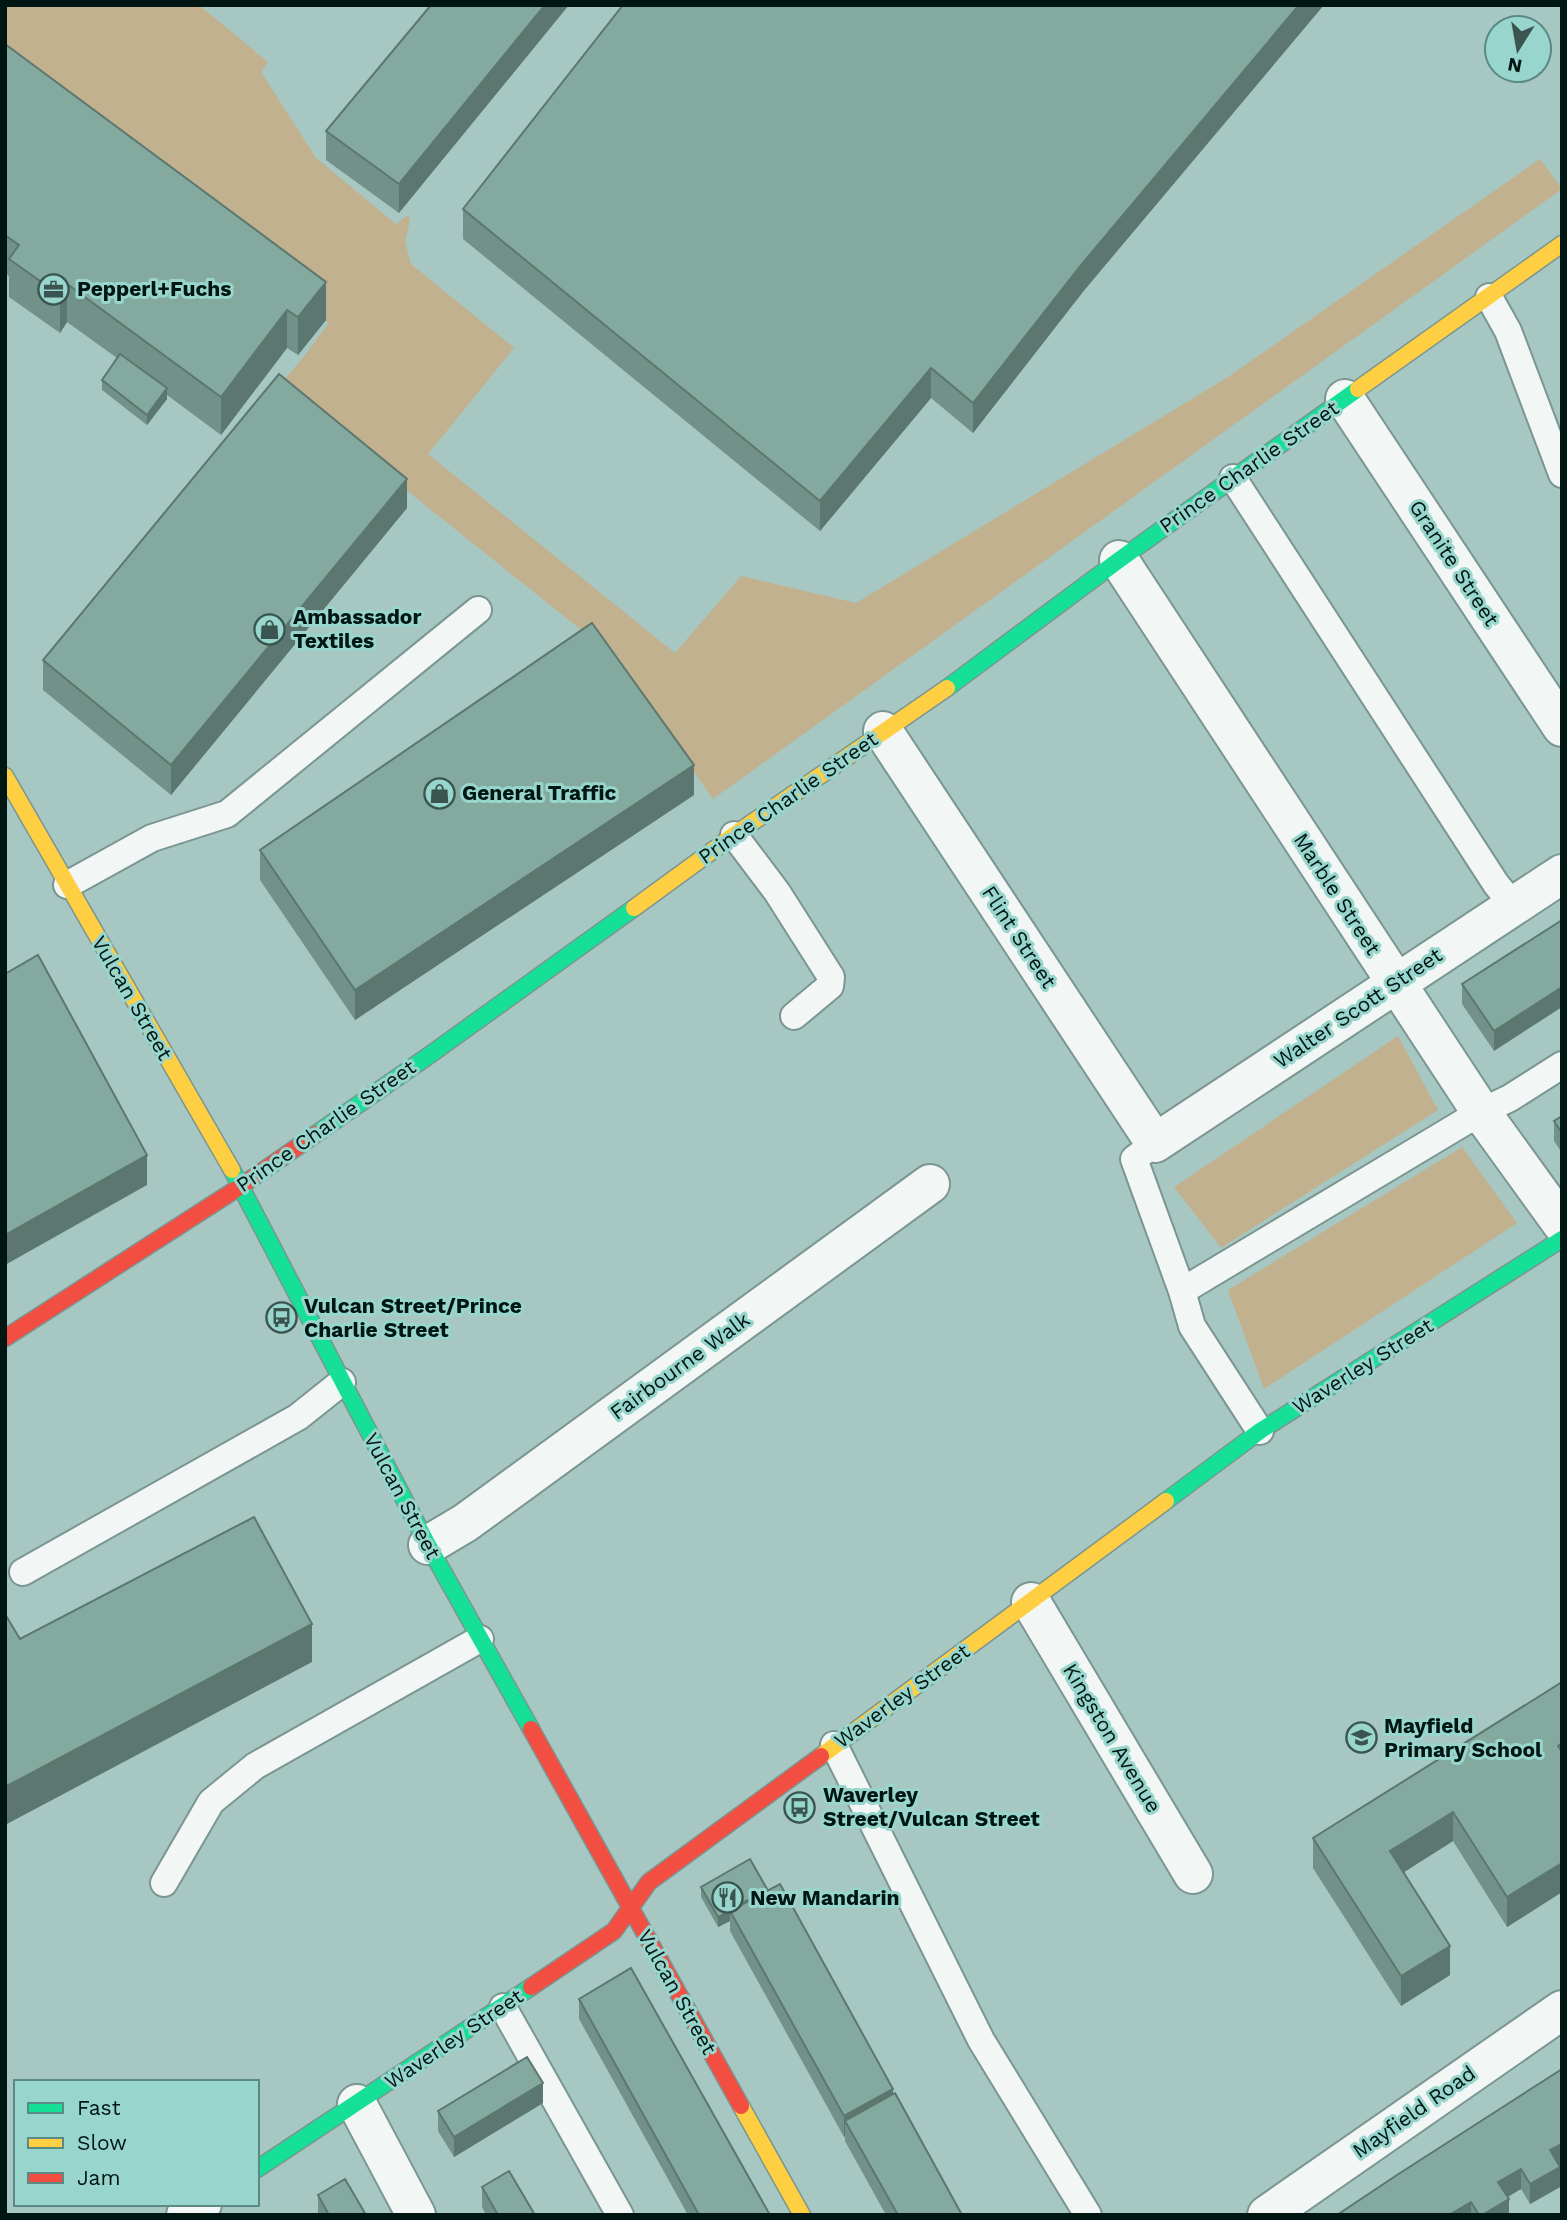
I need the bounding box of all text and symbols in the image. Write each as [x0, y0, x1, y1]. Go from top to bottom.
north arrow [1483, 14, 1553, 84]
text: N [1506, 53, 1524, 78]
office icon: Pepperl+Fuchs [37, 272, 71, 306]
place label: Pepperl+Fuchs [77, 276, 232, 301]
street label: Prince Charlie Street [1154, 395, 1343, 538]
street label: Granite Street [1404, 495, 1505, 631]
place label: Ambassador Textiles [293, 604, 421, 653]
shop icon: Ambassador Textiles [253, 612, 287, 646]
street label: Prince Charlie Street [693, 726, 882, 869]
shop icon: General Traffic [422, 776, 456, 810]
place label: General Traffic [462, 780, 616, 805]
street label: Marble Street [1289, 828, 1386, 960]
street label: Flint Street [977, 881, 1062, 993]
street label: Vulcan Street [87, 931, 178, 1064]
street label: Walter Scott Street [1269, 942, 1447, 1073]
street label: Prince Charlie Street [231, 1054, 420, 1197]
place label: Vulcan Street/Prince Charlie Street [304, 1293, 522, 1342]
bus stop icon: Vulcan Street/Prince Charlie Street [264, 1301, 298, 1335]
street label: Fairbourne Walk [605, 1307, 754, 1425]
street label: Waverley Street [1288, 1312, 1438, 1419]
street label: Vulcan Street [359, 1428, 446, 1563]
street label: Waverley Street [829, 1638, 974, 1753]
street label: Kingston Avenue [1058, 1659, 1167, 1817]
place label: Mayfield Primary School [1384, 1713, 1542, 1762]
school or university icon: Mayfield Primary School [1344, 1721, 1378, 1755]
place label: Waverley Street/Vulcan Street [823, 1782, 1040, 1831]
bus stop icon: Waverley Street/Vulcan Street [783, 1790, 817, 1824]
restaurant icon: New Mandarin [710, 1881, 744, 1915]
place label: New Mandarin [750, 1885, 900, 1910]
street label: Vulcan Street [633, 1925, 722, 2059]
street label: Waverley Street [380, 1983, 528, 2094]
street label: Mayfield Road [1348, 2060, 1480, 2163]
legend [14, 2080, 259, 2206]
text: Fast [77, 2095, 121, 2120]
text: Slow [77, 2130, 127, 2155]
text: Jam [77, 2165, 120, 2190]

